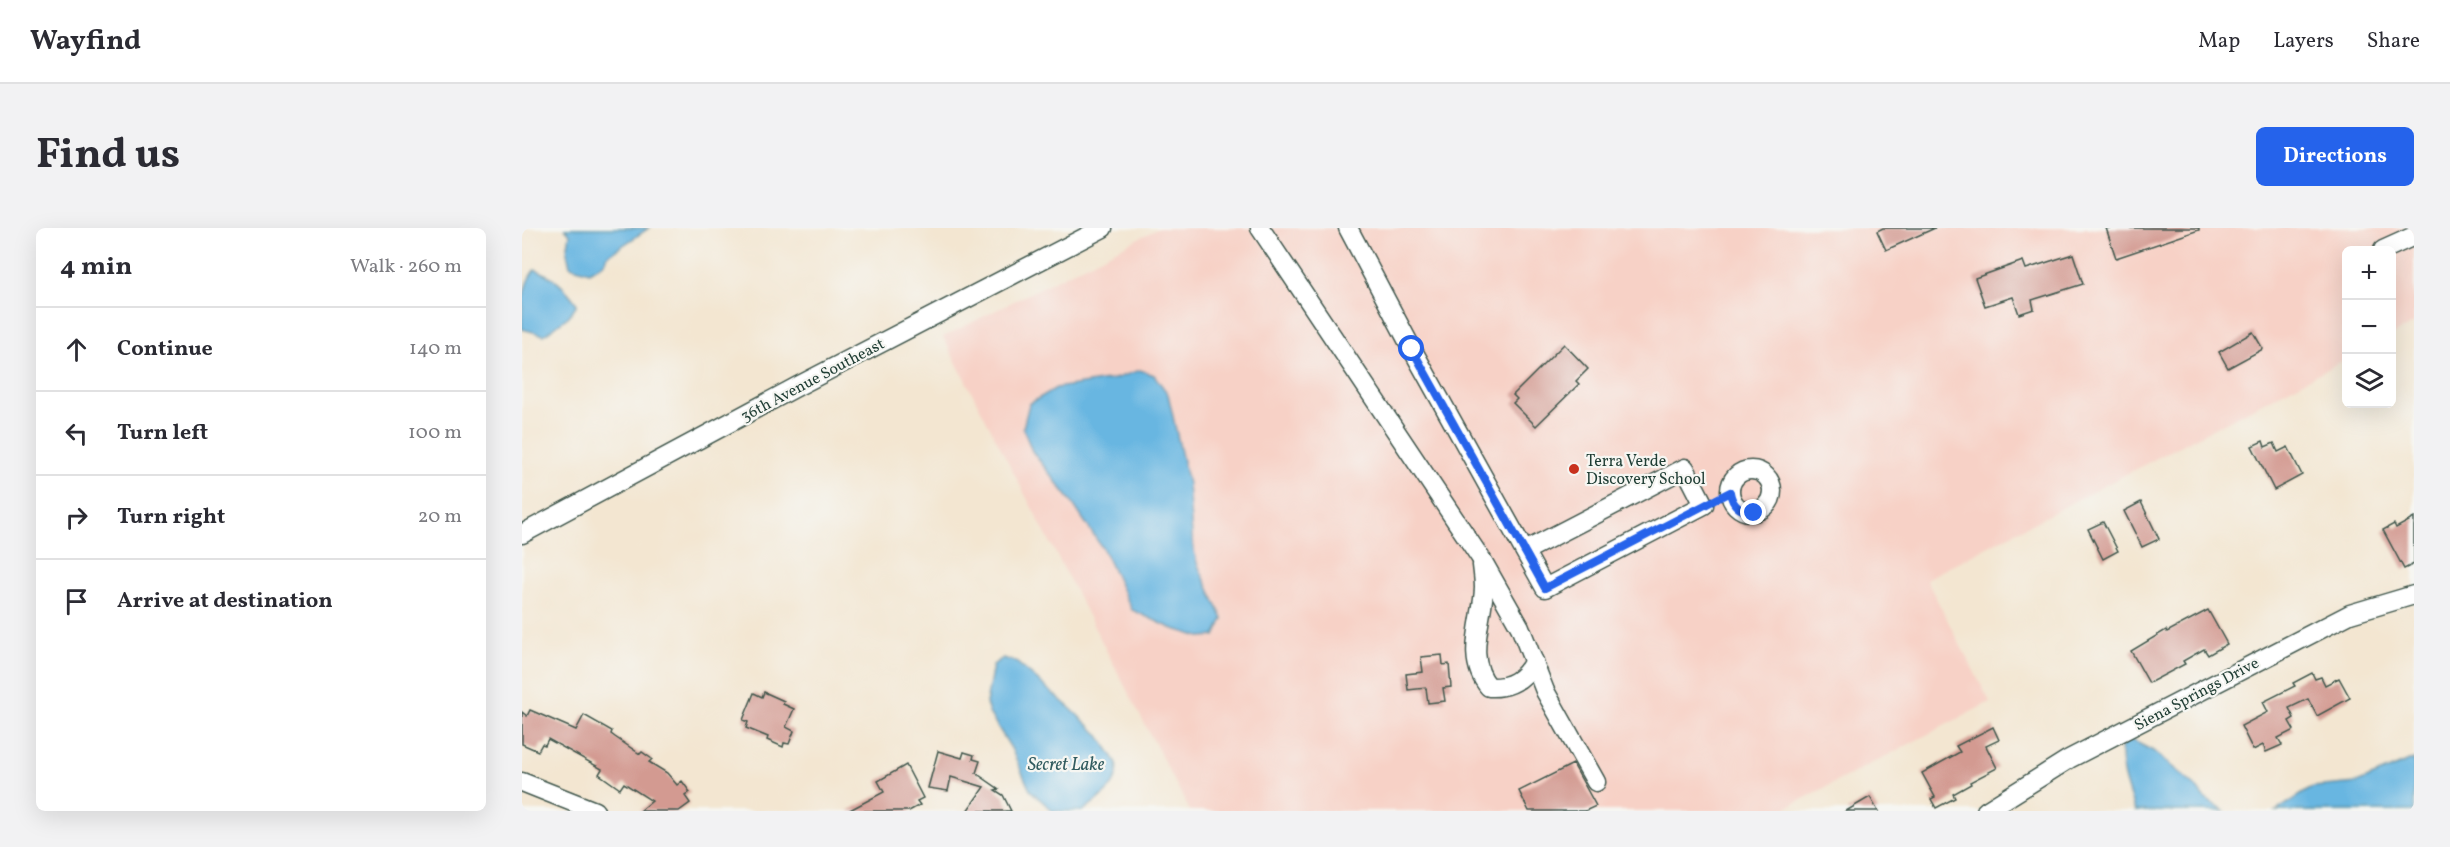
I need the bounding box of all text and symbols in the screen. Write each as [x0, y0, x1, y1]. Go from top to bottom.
text: Wayfind [30, 22, 141, 61]
text: Map [2198, 27, 2240, 56]
text: Layers [2273, 27, 2334, 56]
text: Share [2367, 27, 2420, 56]
text: Find us [36, 127, 180, 186]
button: Directions [2256, 127, 2414, 186]
map controls [2342, 246, 2396, 408]
button: + [2342, 246, 2396, 300]
text: 4 min [60, 249, 132, 285]
text: Walk · 260 m [350, 253, 462, 281]
button: − [2342, 300, 2396, 354]
icon: ahead [60, 333, 93, 366]
street label: 36th Avenue Southeast [737, 333, 889, 428]
text: Continue [117, 334, 213, 365]
text: 140 m [409, 335, 462, 363]
route start [1398, 335, 1424, 361]
button: layers [2342, 354, 2396, 408]
icon: left [60, 417, 93, 450]
text: Turn left [117, 418, 208, 449]
text: 100 m [408, 419, 462, 447]
place label: Terra Verde Discovery School [1586, 451, 1706, 491]
marker: Terra Verde Discovery School [1567, 462, 1581, 476]
route end [1740, 499, 1766, 525]
icon: right [60, 501, 93, 534]
text: Turn right [117, 502, 225, 533]
text: 20 m [418, 503, 462, 531]
icon: arrive [60, 585, 93, 618]
text: Arrive at destination [117, 586, 333, 617]
street label: Siena Springs Drive [2131, 653, 2263, 737]
water label: Secret Lake [1028, 753, 1105, 778]

